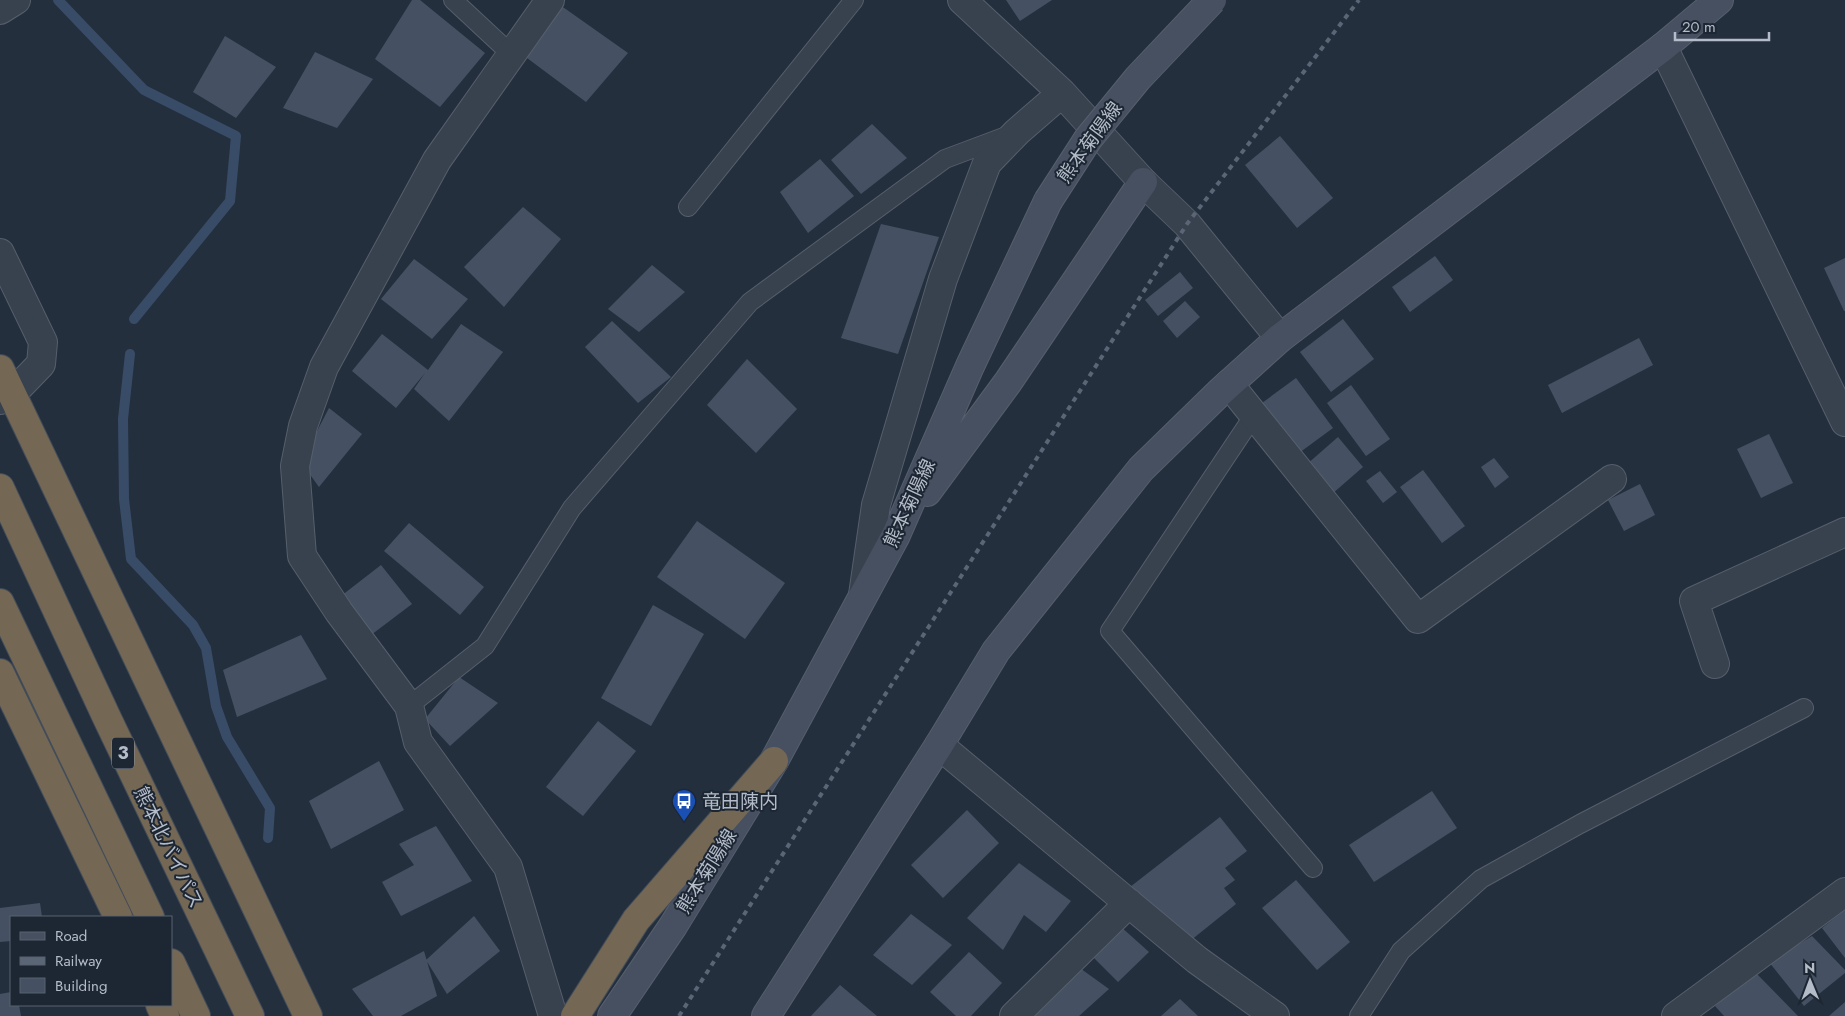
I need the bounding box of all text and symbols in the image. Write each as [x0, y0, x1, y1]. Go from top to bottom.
scale bar [1675, 10, 1769, 42]
text: 20 m [1682, 16, 1716, 38]
street label: 熊本菊陽線 [1051, 96, 1128, 189]
street label: 熊本菊陽線 [877, 454, 942, 552]
road number: 3 [112, 738, 134, 768]
street label: 熊本北バイパス [127, 782, 210, 913]
bus stop icon: 竜田陳内 [671, 788, 697, 822]
place label: 竜田陳内 [702, 788, 778, 815]
street label: 熊本菊陽線 [670, 824, 743, 919]
legend [10, 916, 172, 1006]
text: Road [55, 925, 87, 947]
text: Railway [55, 950, 102, 972]
north arrow [1785, 956, 1835, 1006]
text: N [1804, 958, 1816, 978]
text: Building [55, 975, 107, 997]

